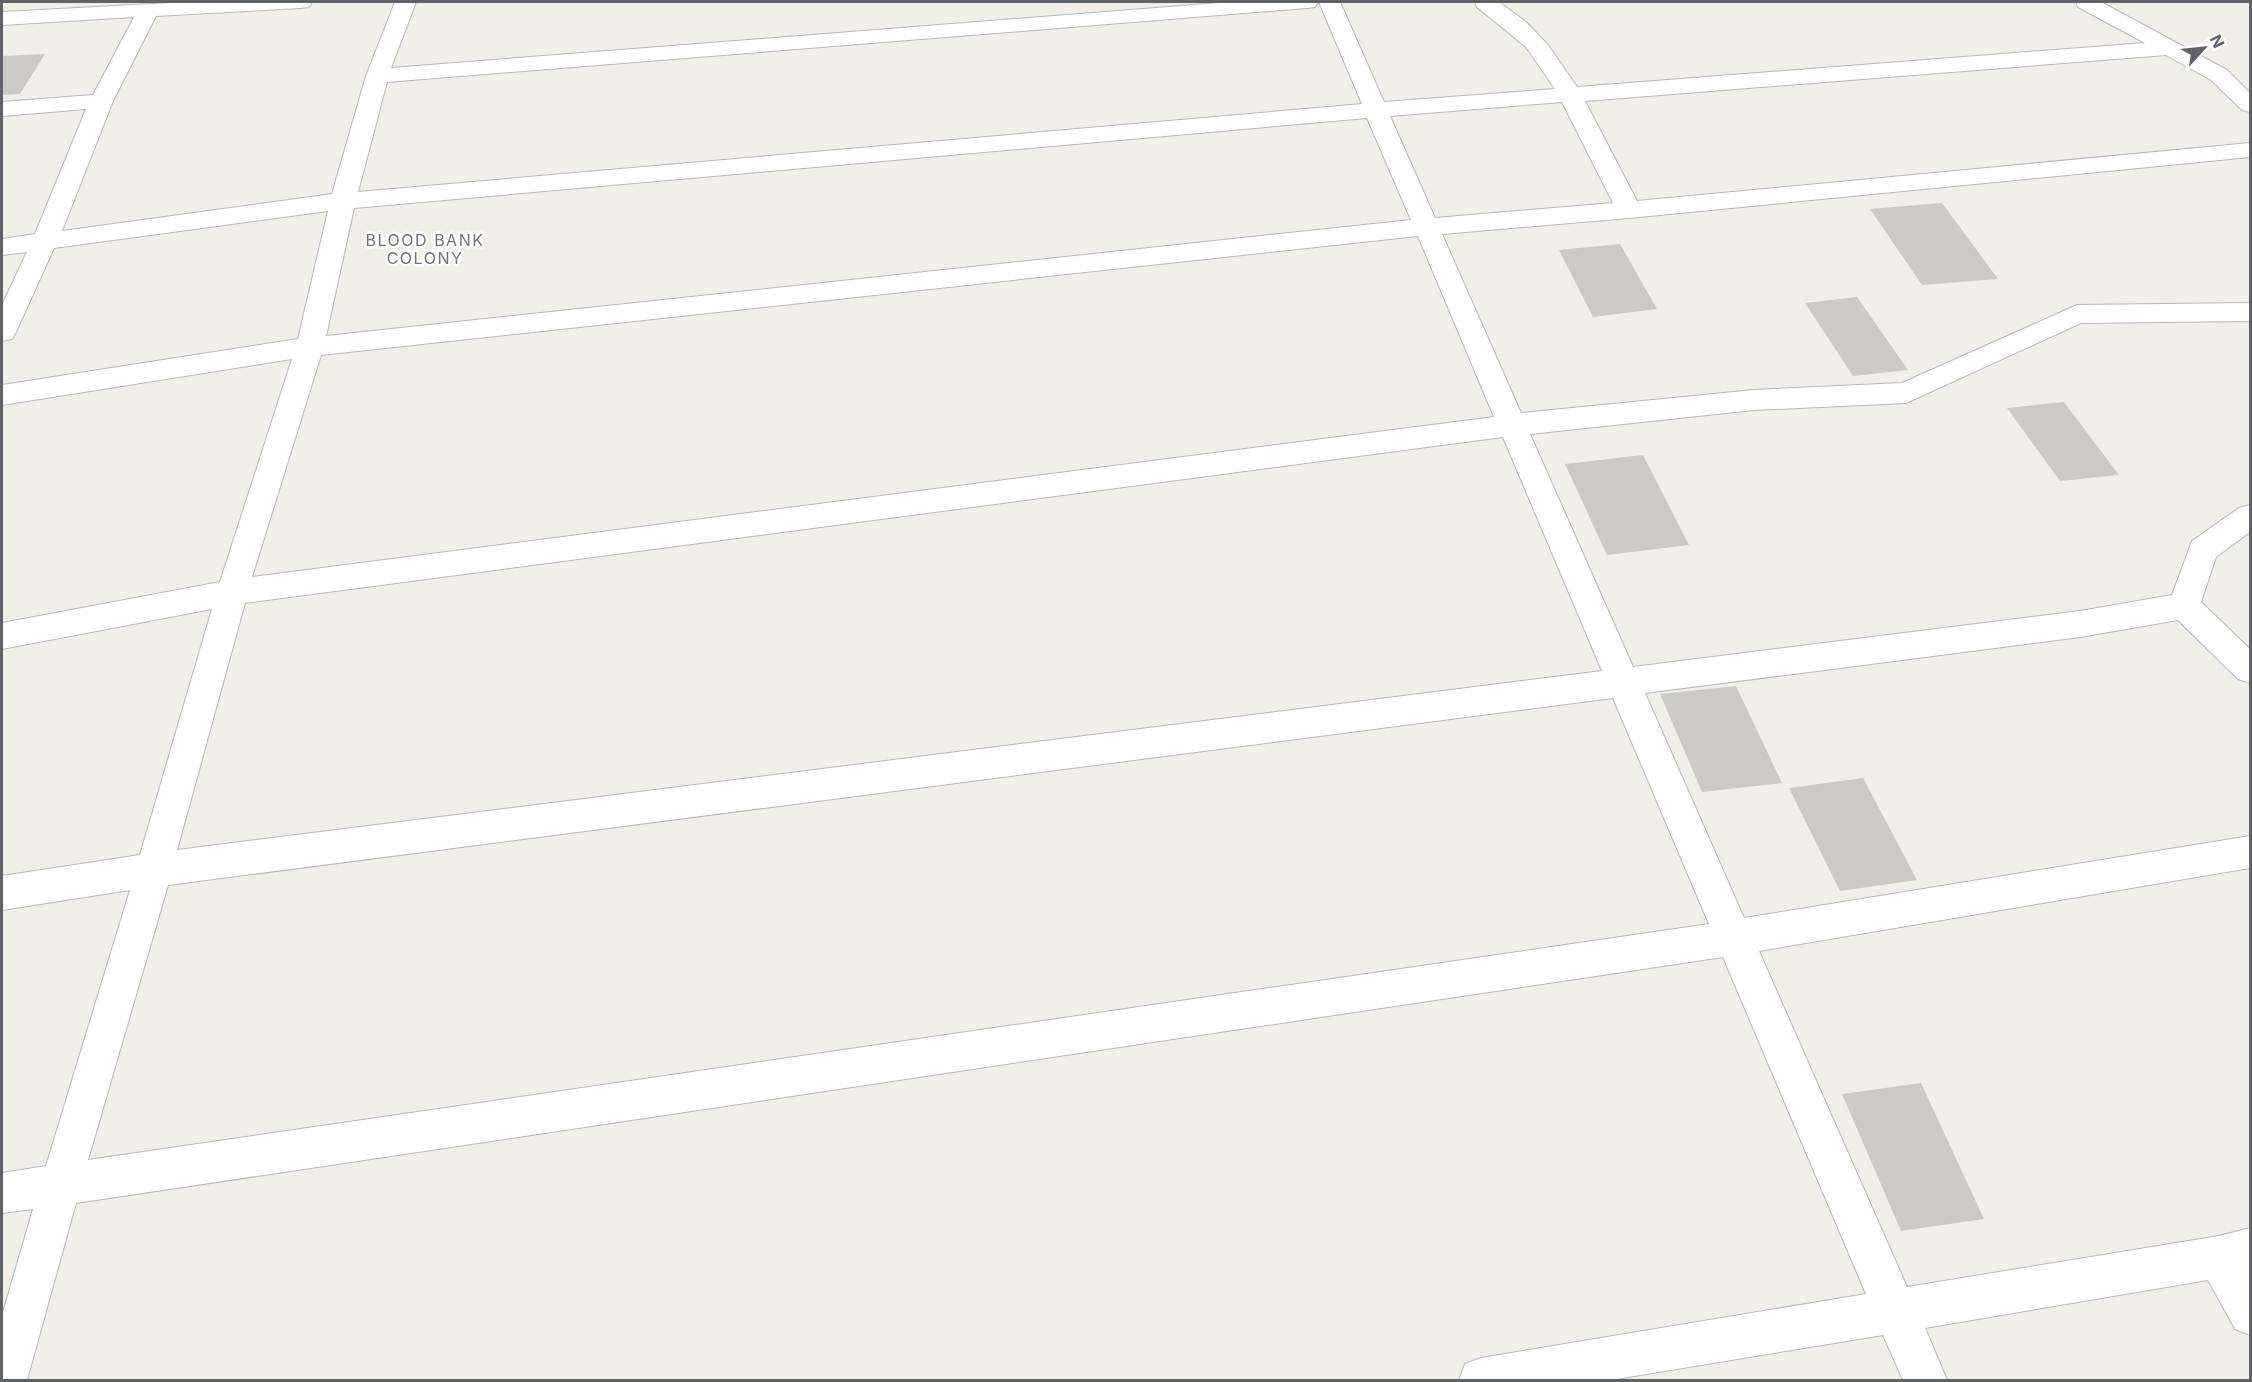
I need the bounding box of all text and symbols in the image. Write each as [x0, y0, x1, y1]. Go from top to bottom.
north arrow [2174, 18, 2234, 78]
text: N [2206, 31, 2229, 51]
district label: BLOOD BANK COLONY [366, 230, 484, 268]

